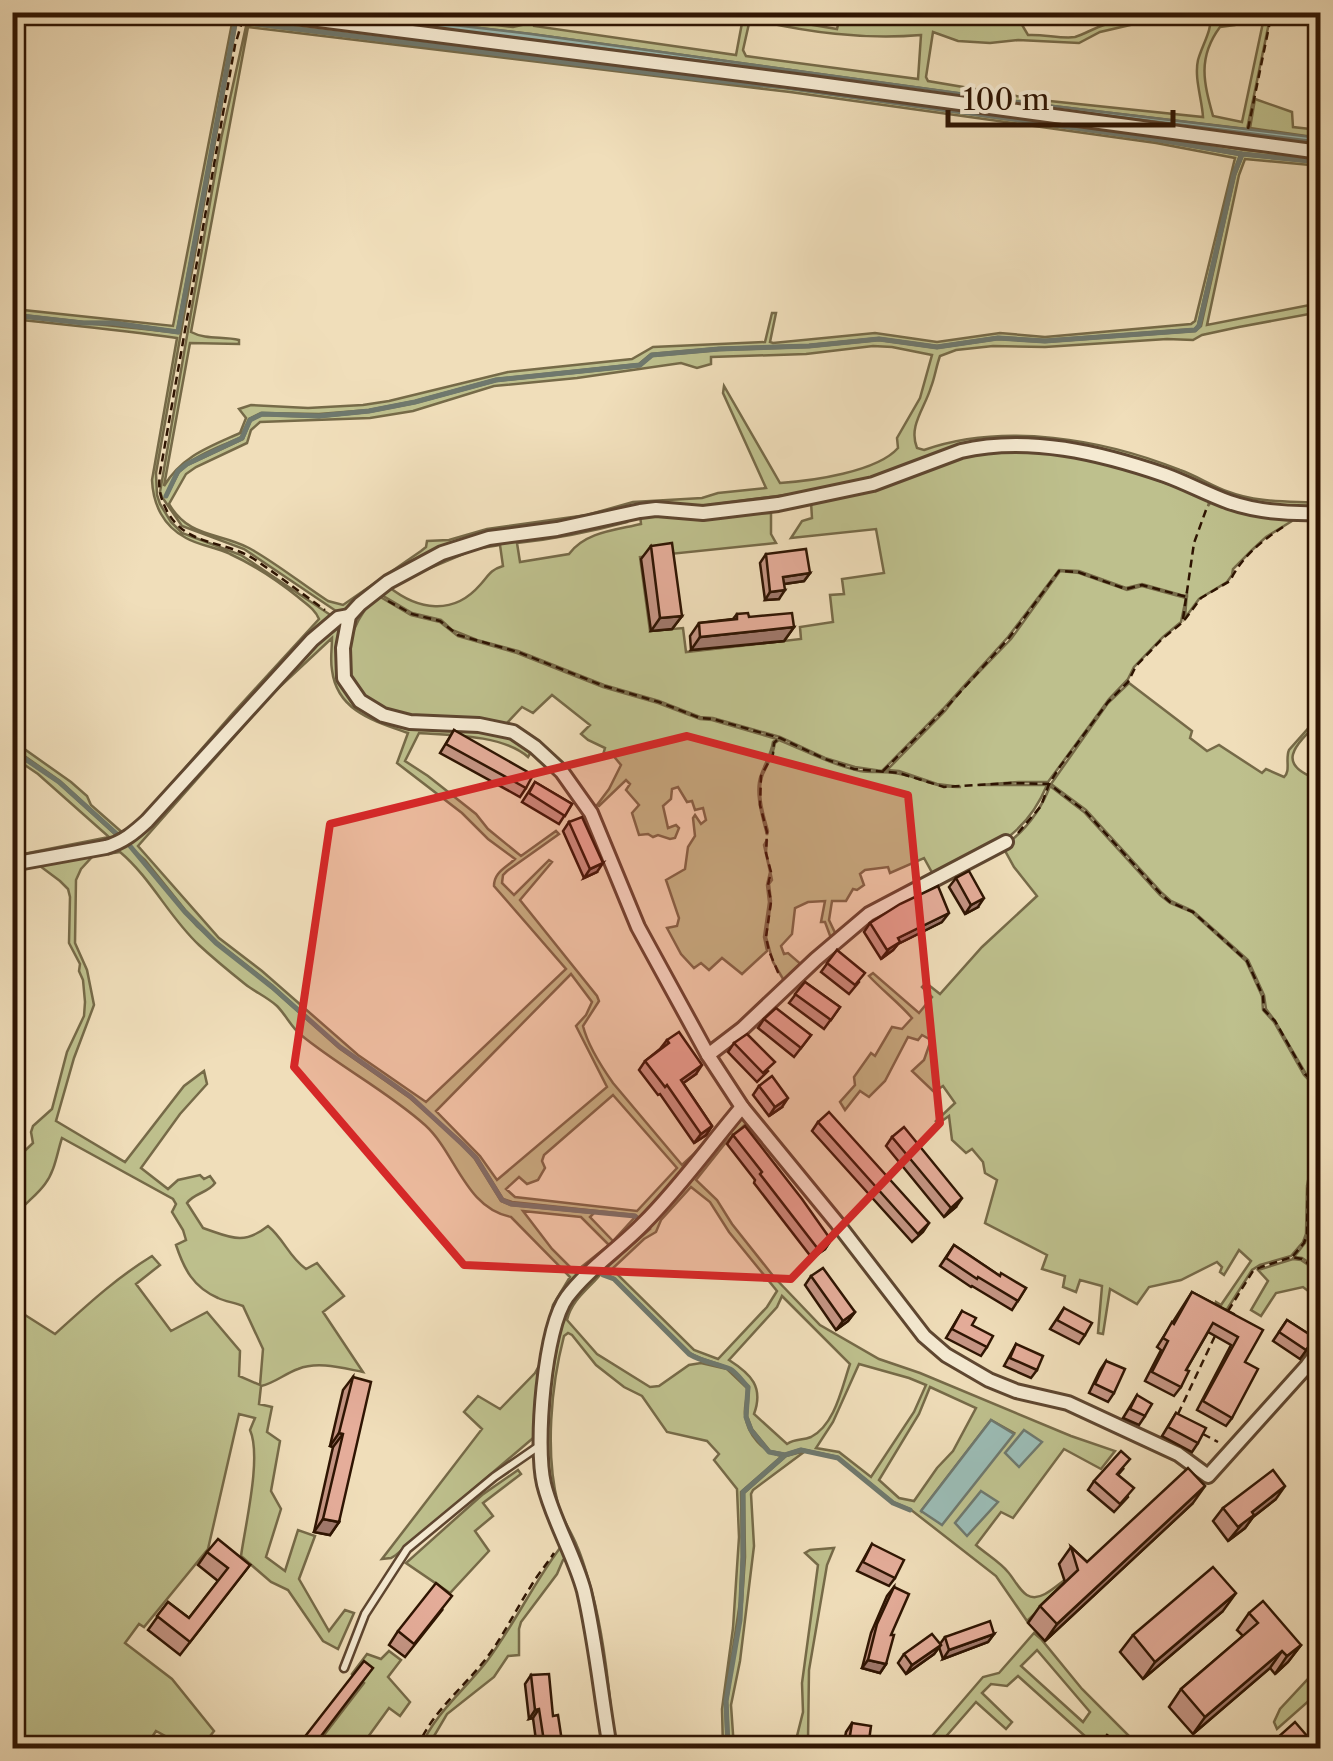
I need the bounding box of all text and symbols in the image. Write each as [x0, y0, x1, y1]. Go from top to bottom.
scale bar [948, 65, 1173, 127]
text: 100 m [963, 81, 1050, 118]

